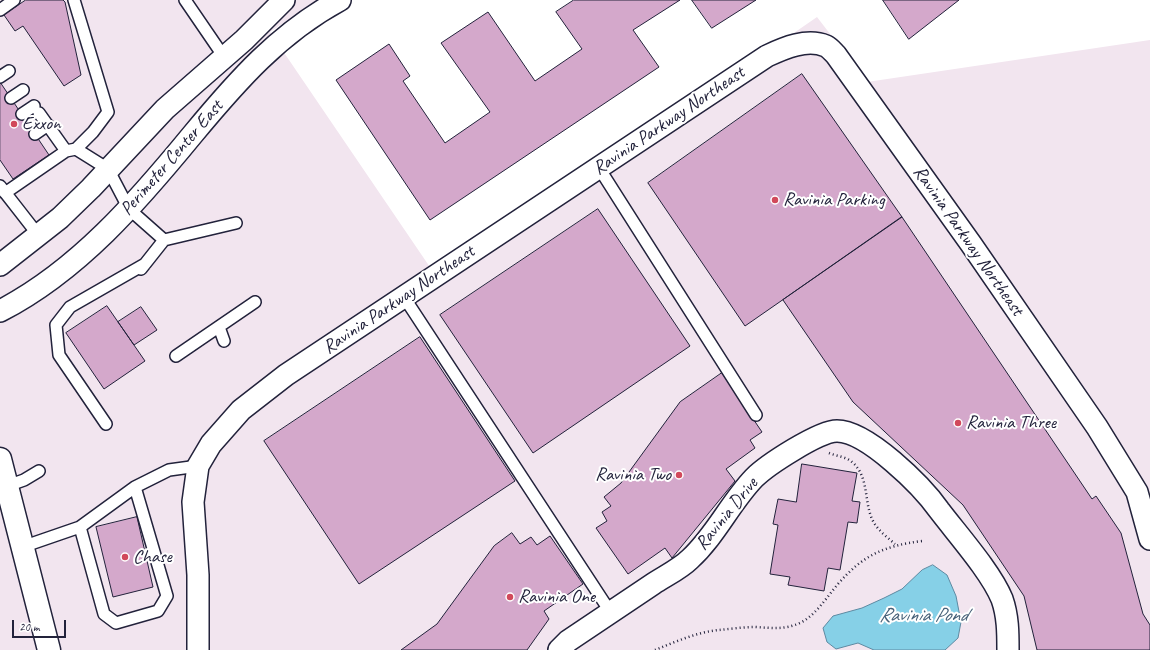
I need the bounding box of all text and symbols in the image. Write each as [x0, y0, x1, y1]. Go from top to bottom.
street label: Ravinia Parkway Northeast [589, 62, 749, 180]
street label: Perimeter Center East [116, 96, 228, 220]
place label: Exxon [22, 113, 61, 135]
marker: Exxon [9, 119, 19, 129]
street label: Ravinia Parkway Northeast [908, 162, 1028, 320]
place label: Ravinia Parking [783, 189, 885, 211]
marker: Ravinia Parking [770, 195, 780, 205]
street label: Ravinia Parkway Northeast [319, 241, 479, 359]
place label: Ravinia Three [966, 412, 1056, 434]
marker: Ravinia Three [953, 418, 963, 428]
place label: Ravinia Two [595, 464, 671, 486]
marker: Ravinia Two [674, 470, 684, 480]
street label: Ravinia Drive [691, 473, 763, 555]
place label: Chase [133, 546, 172, 568]
marker: Chase [120, 552, 130, 562]
place label: Ravinia One [518, 586, 595, 608]
marker: Ravinia One [505, 592, 515, 602]
water label: Ravinia Pond [879, 604, 967, 628]
scale bar [14, 612, 68, 638]
text: 20 m [19, 619, 39, 635]

